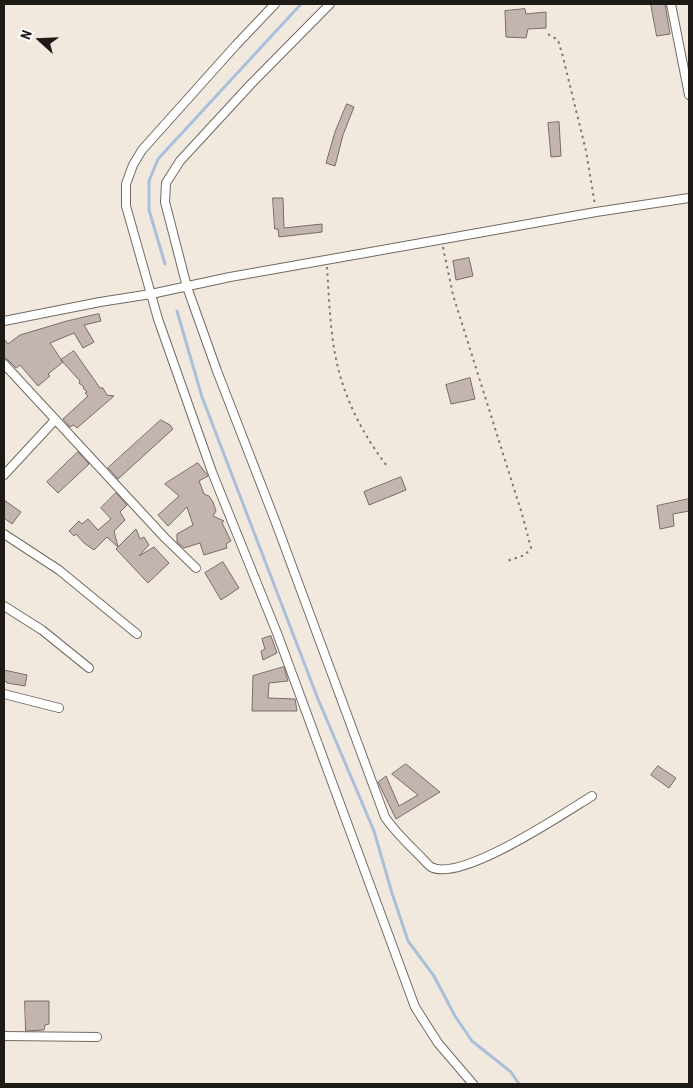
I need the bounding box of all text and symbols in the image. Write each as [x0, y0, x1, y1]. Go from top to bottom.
north arrow [15, 15, 65, 65]
text: N [17, 28, 35, 42]

